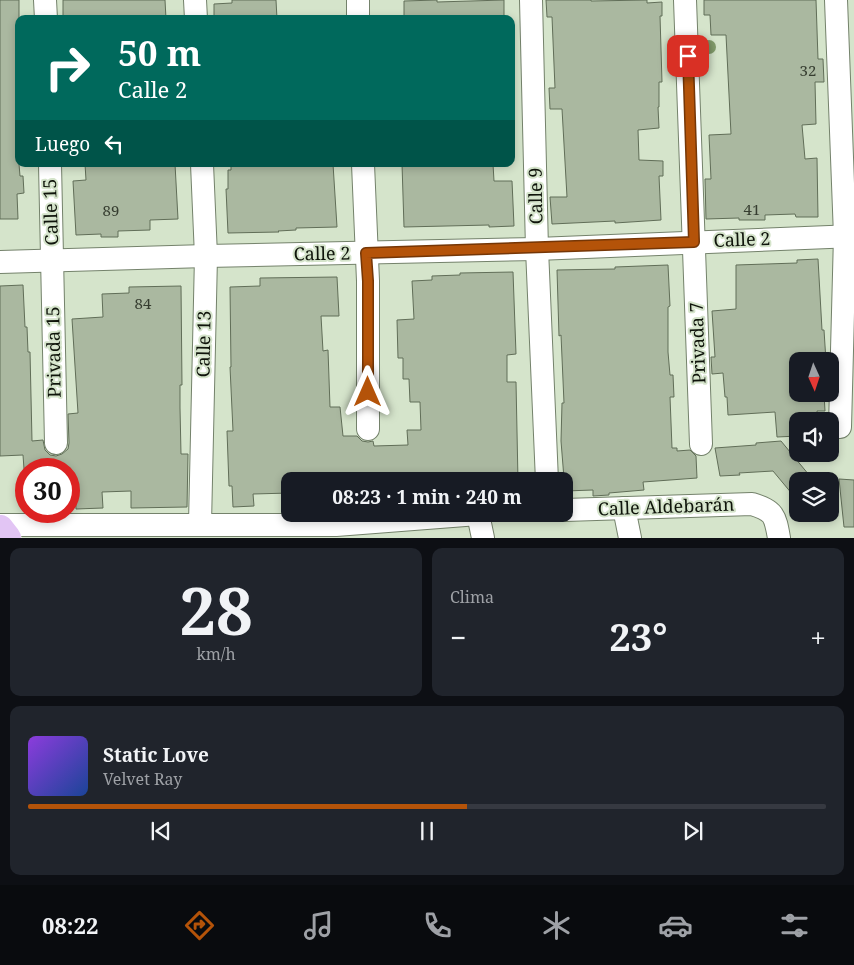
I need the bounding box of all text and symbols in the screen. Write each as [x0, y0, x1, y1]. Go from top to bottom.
text: 50 m [118, 29, 201, 76]
icon: right [35, 35, 100, 100]
pin [667, 35, 709, 77]
icon: arrive [674, 42, 702, 70]
house number: 32 [800, 60, 816, 80]
text: Calle 2 [118, 74, 187, 104]
icon: left [100, 130, 128, 158]
text: Luego [35, 131, 90, 157]
street label: Calle 9 [523, 167, 547, 225]
street label: Calle 15 [37, 178, 63, 246]
house number: 41 [744, 199, 760, 219]
house number: 89 [103, 200, 119, 220]
street label: Calle 2 [713, 226, 771, 252]
street label: Calle 2 [293, 241, 351, 265]
house number: 84 [135, 293, 152, 313]
street label: Privada 7 [684, 302, 710, 384]
street label: Privada 15 [40, 306, 66, 398]
street label: Calle 13 [190, 310, 216, 378]
north arrow [789, 352, 839, 402]
map controls [789, 352, 839, 522]
position arrow [341, 365, 393, 417]
button: sound [789, 412, 839, 462]
speed limit sign: 30 [15, 458, 80, 523]
button: layers [789, 472, 839, 522]
text: 08:23 · 1 min · 240 m [332, 484, 522, 510]
street label: Calle Aldebarán [597, 492, 735, 520]
text: 28 [179, 566, 253, 654]
text: Clima [450, 586, 494, 608]
text: 23° [609, 610, 667, 662]
text: − [450, 618, 466, 656]
text: + [810, 618, 826, 656]
text: km/h [196, 643, 236, 665]
text: Static Love [103, 742, 209, 768]
text: Velvet Ray [103, 768, 182, 790]
icon: previous [147, 817, 175, 845]
icon: pause [413, 817, 441, 845]
icon: next [679, 817, 707, 845]
icon: directions [182, 908, 217, 943]
icon: music [301, 908, 336, 943]
icon: phone [420, 908, 455, 943]
icon: climate [539, 908, 574, 943]
icon: car [658, 908, 693, 943]
icon: filters [777, 908, 812, 943]
text: 08:22 [42, 910, 98, 940]

